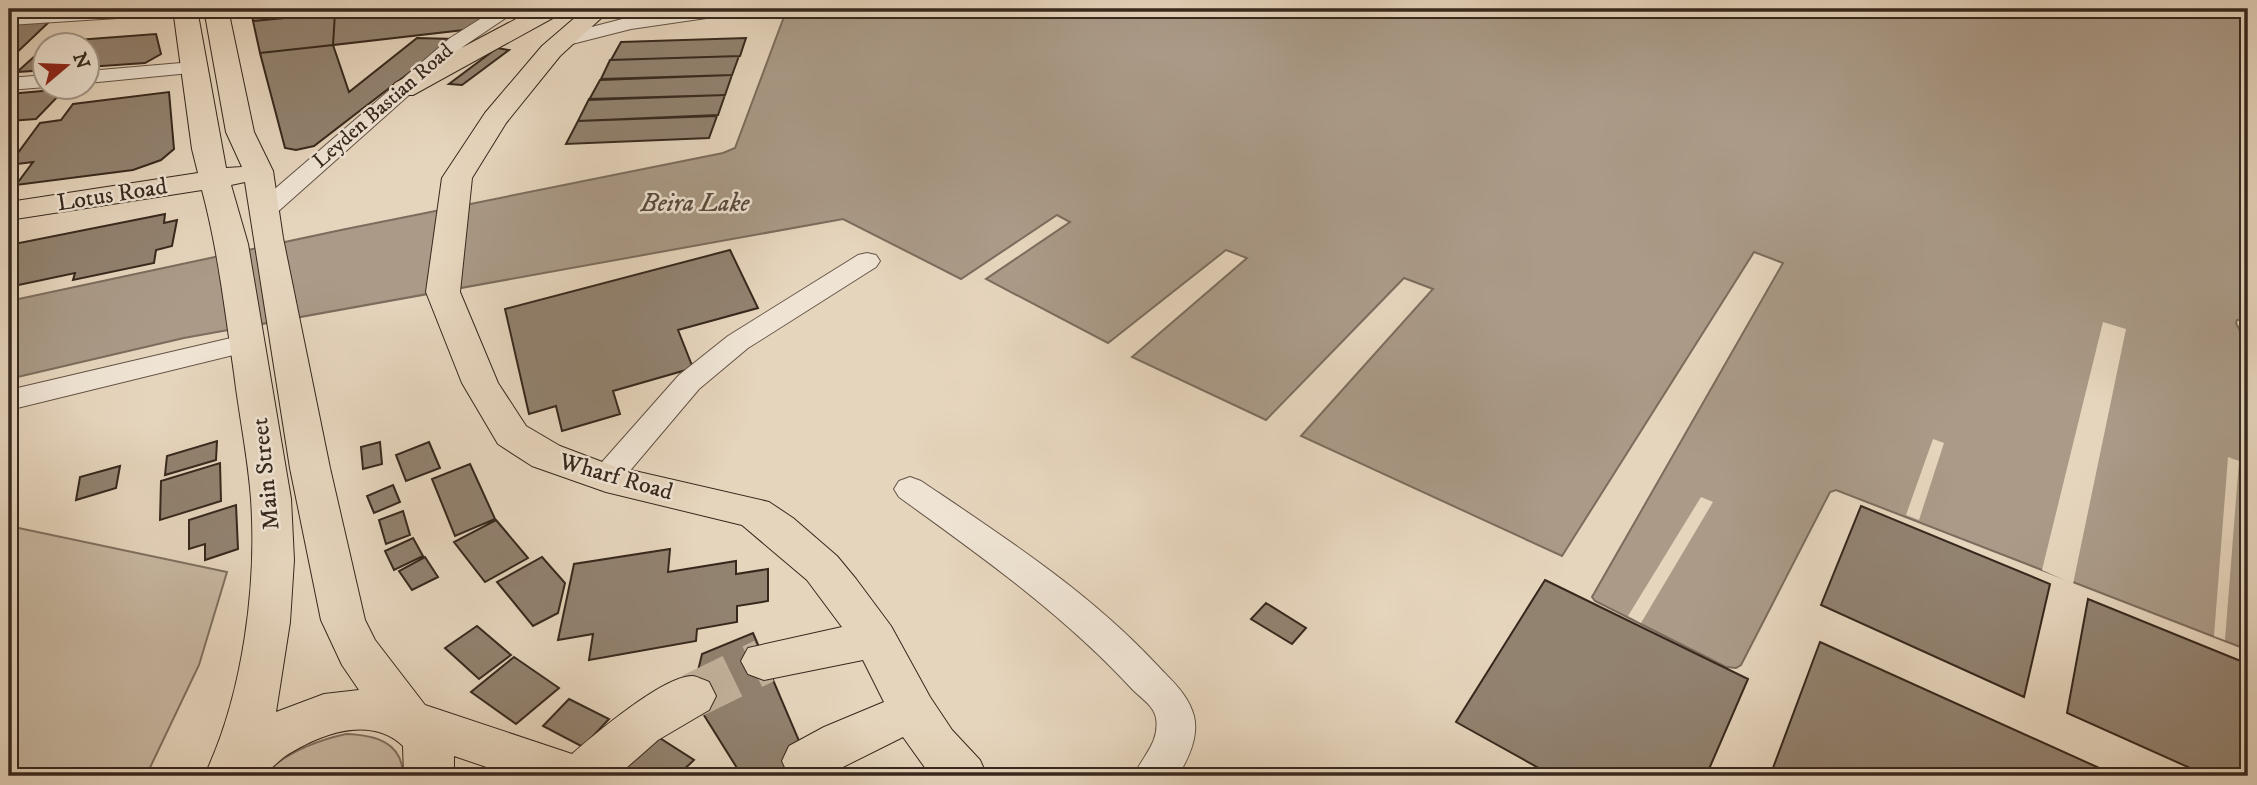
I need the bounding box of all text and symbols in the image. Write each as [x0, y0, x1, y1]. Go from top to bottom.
north arrow [32, 32, 102, 102]
street label: Leyden Bastian Road [307, 38, 459, 174]
text: N [67, 50, 94, 72]
street label: Lotus Road [55, 171, 169, 219]
water label: Beira Lake [640, 187, 751, 220]
street label: Main Street [245, 416, 287, 532]
street label: Wharf Road [555, 446, 676, 508]

